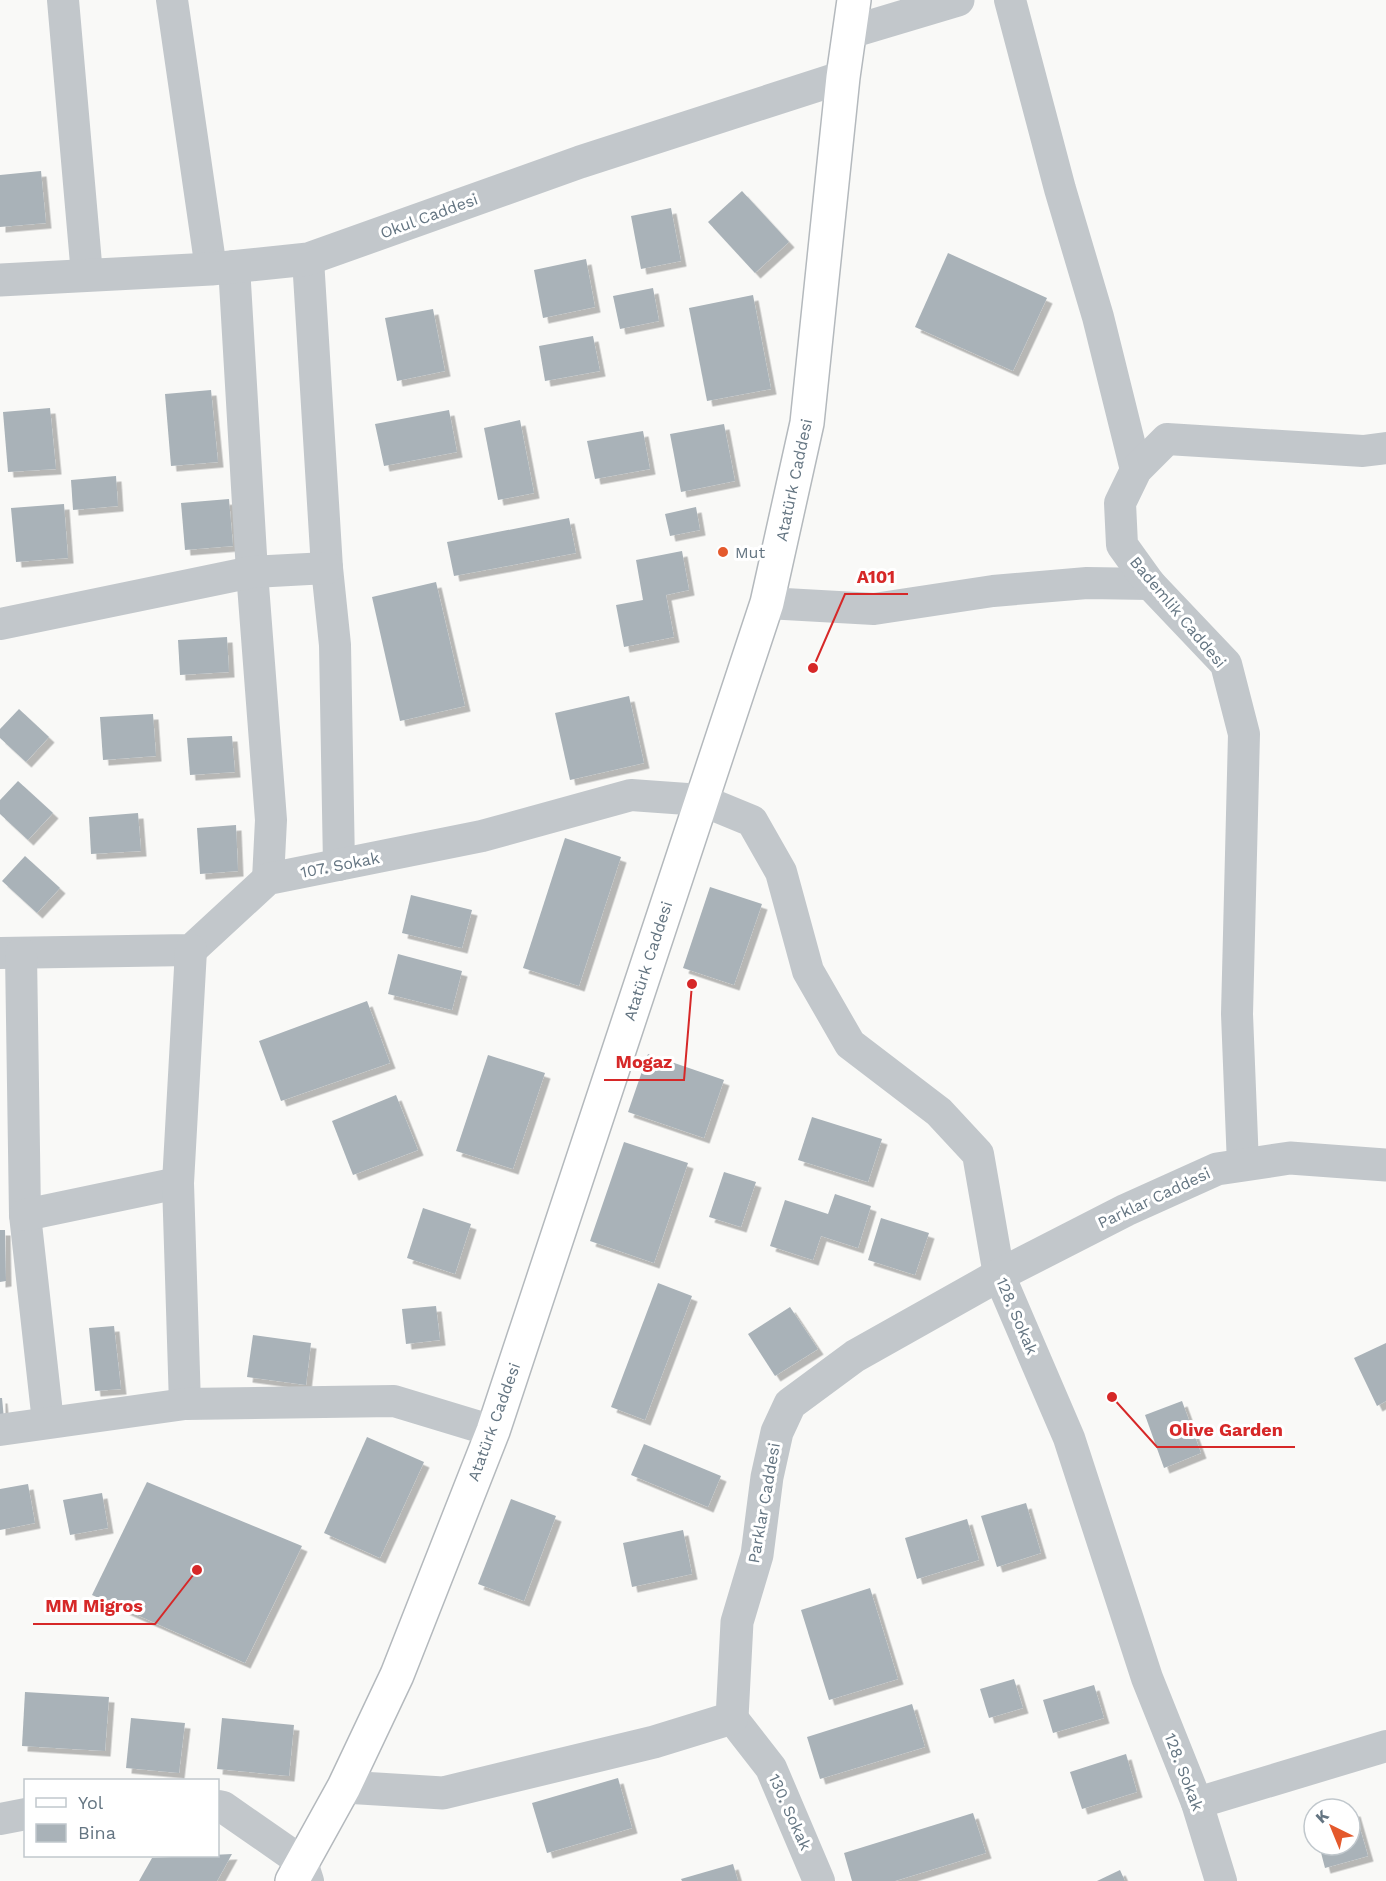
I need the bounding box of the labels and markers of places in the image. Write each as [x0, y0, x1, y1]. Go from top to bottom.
place label: Mut [735, 543, 765, 562]
marker: Mut [716, 545, 730, 559]
callout: A101 [845, 558, 908, 594]
callout: Mogaz [604, 1044, 684, 1080]
callout: Olive Garden [1157, 1411, 1295, 1447]
callout: MM Migros [33, 1588, 155, 1624]

